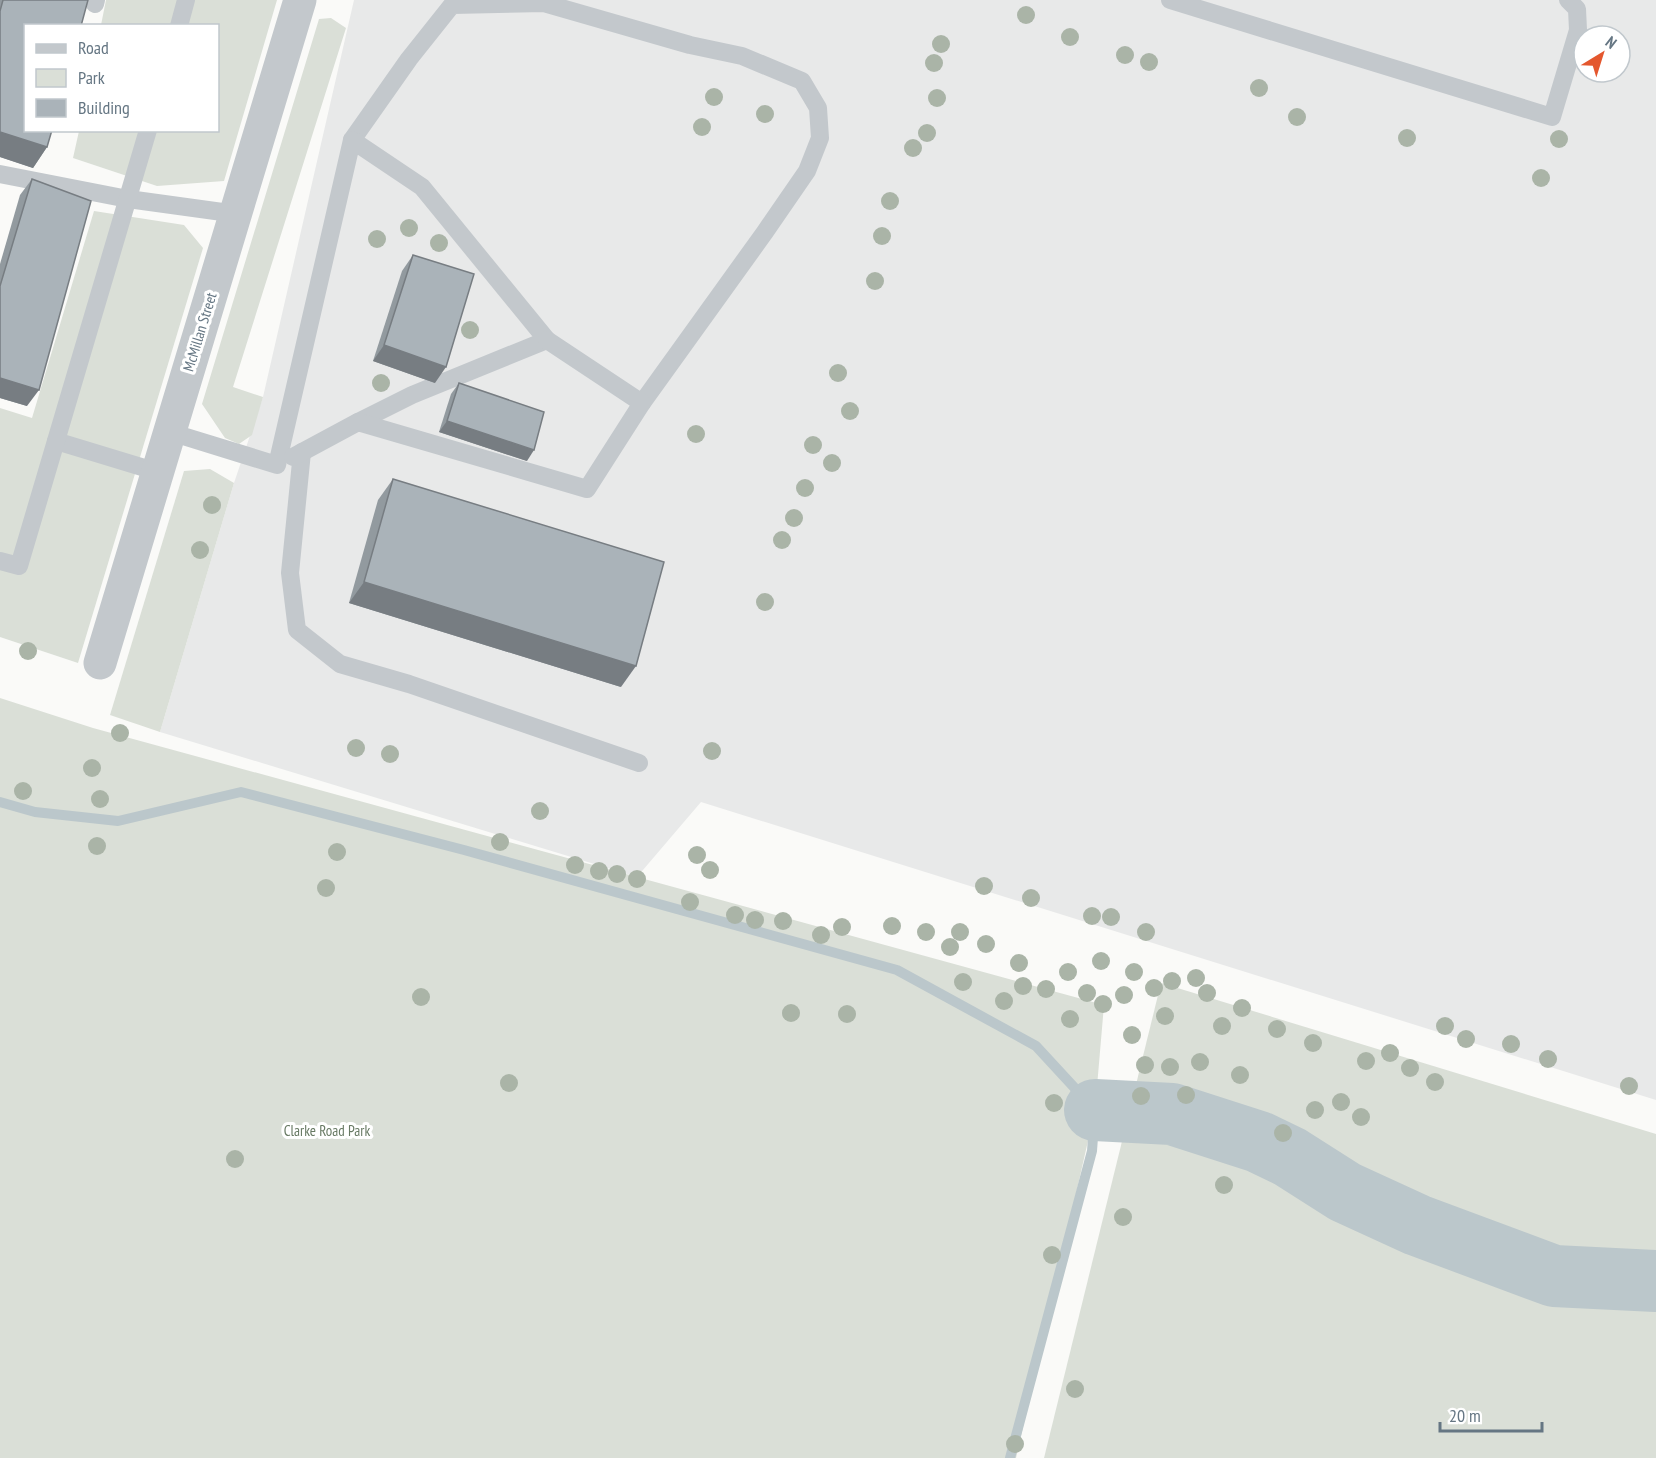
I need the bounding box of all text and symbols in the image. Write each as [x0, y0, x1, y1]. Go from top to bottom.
legend [24, 24, 219, 132]
north arrow [1572, 24, 1632, 84]
text: N [1602, 32, 1621, 53]
text: Road [78, 36, 109, 59]
text: Park [78, 66, 105, 89]
text: Building [78, 96, 130, 119]
street label: McMillan Street [179, 290, 221, 374]
park label: Clarke Road Park [284, 1121, 370, 1140]
scale bar [1440, 1395, 1542, 1433]
text: 20 m [1449, 1404, 1481, 1427]

